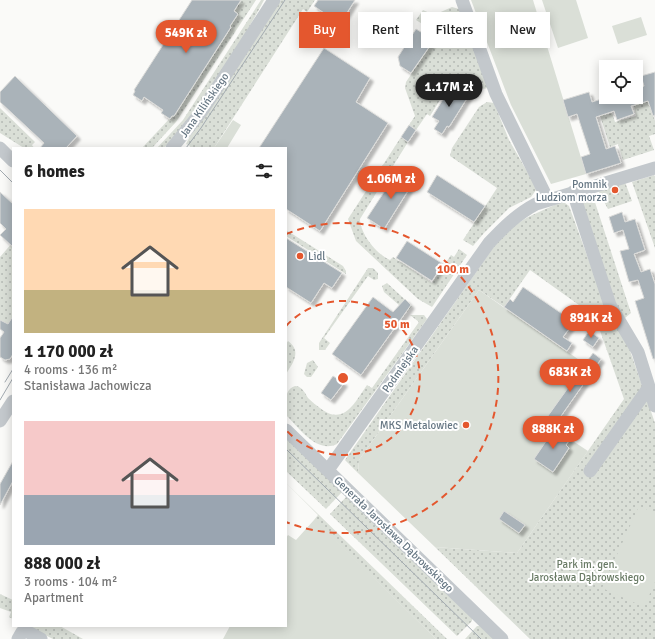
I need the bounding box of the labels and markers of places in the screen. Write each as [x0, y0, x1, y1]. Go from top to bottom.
pin: 549K zł [149, 20, 223, 54]
pin: 1.17M zł [408, 74, 490, 108]
pin: 1.06M zł [350, 166, 432, 200]
place label: Pomnik Ludziom morza [536, 178, 607, 204]
marker: Pomnik Ludziom morza [610, 185, 620, 195]
place label: Lidl [308, 250, 326, 263]
marker: Lidl [295, 251, 305, 261]
pin: 891K zł [554, 305, 628, 339]
pin: 683K zł [533, 359, 607, 393]
centre of rings [336, 371, 350, 385]
pin: 888K zł [516, 416, 590, 450]
place label: MKS Metalowiec [380, 419, 458, 432]
marker: MKS Metalowiec [461, 420, 471, 430]

